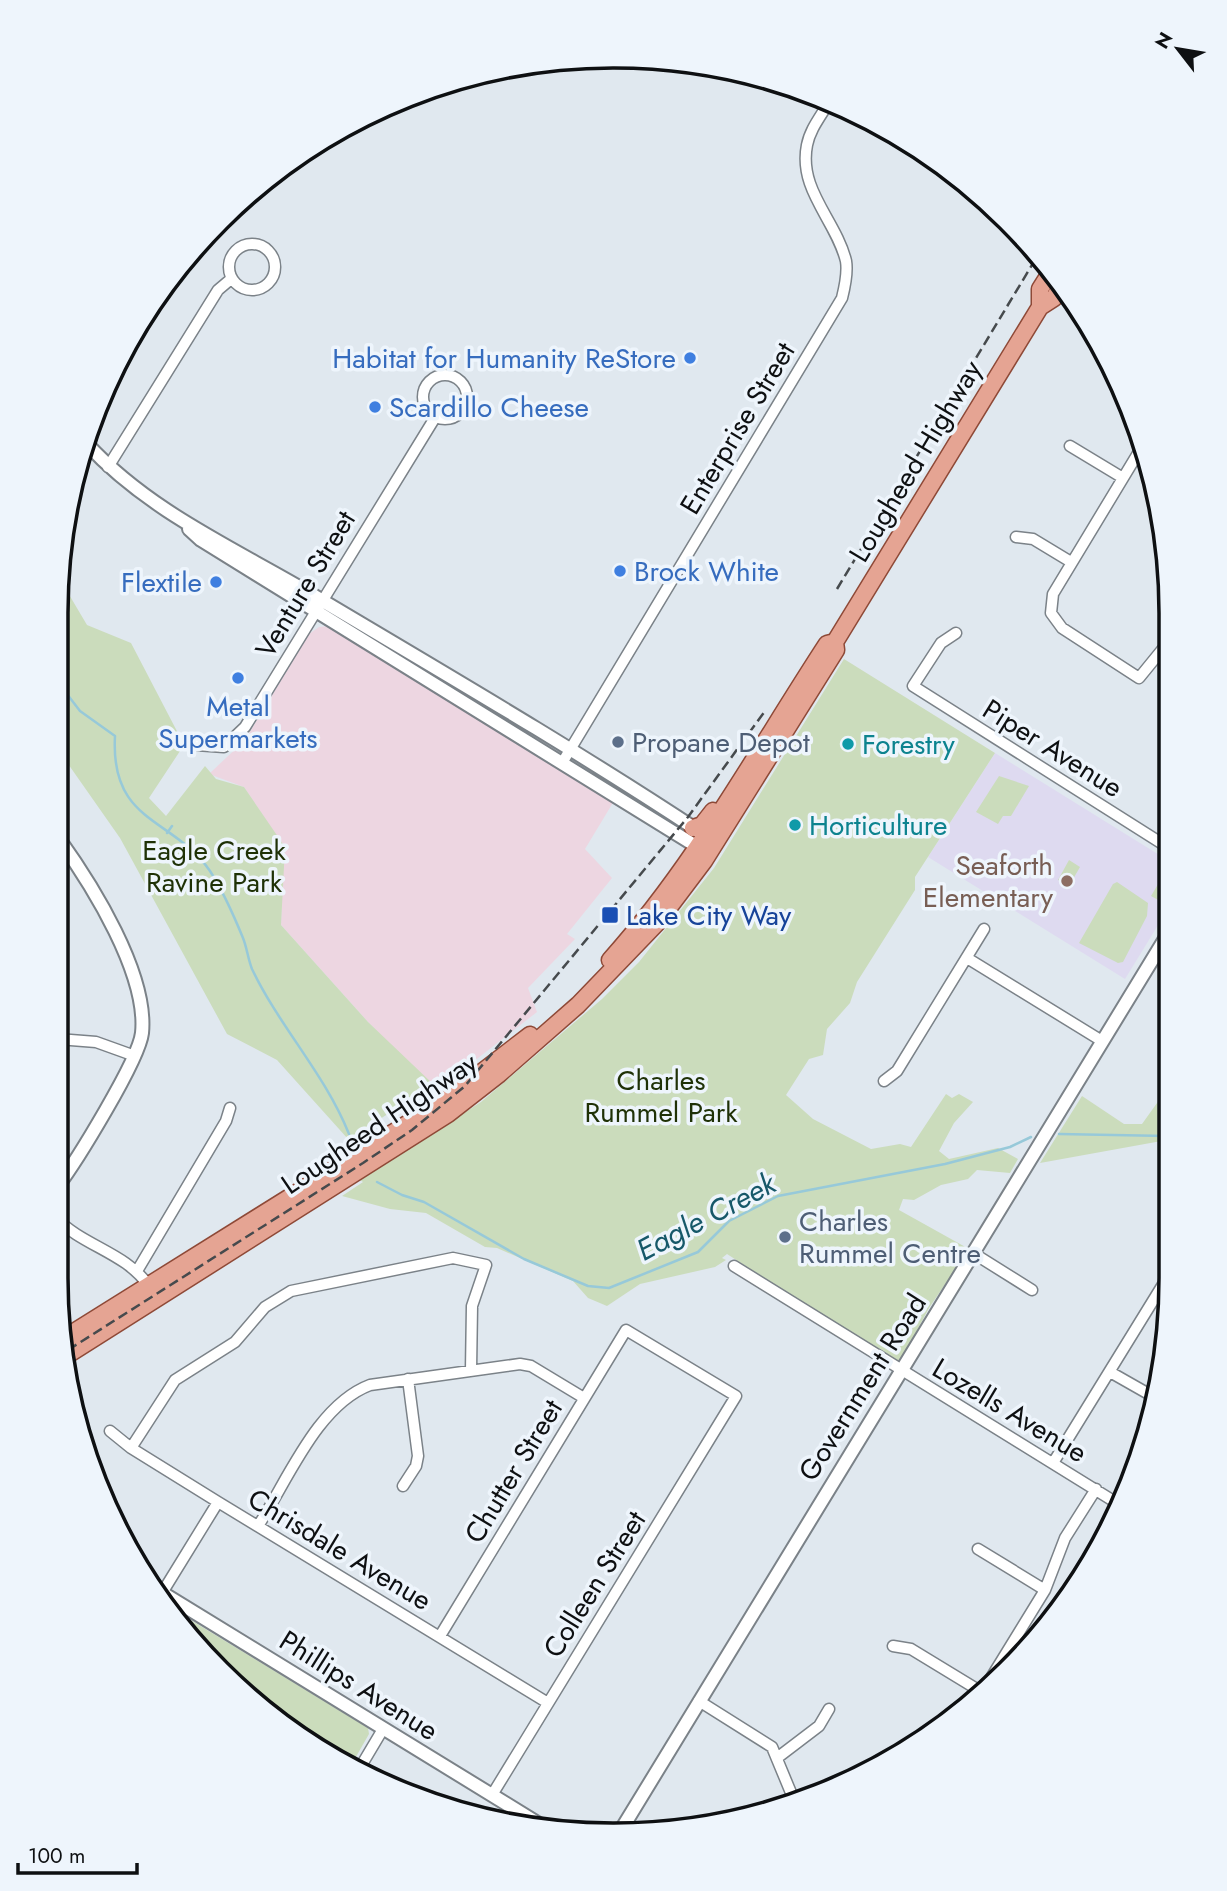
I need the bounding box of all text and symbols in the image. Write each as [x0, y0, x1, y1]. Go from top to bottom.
north arrow [1143, 14, 1213, 84]
text: N [1148, 27, 1179, 54]
street label: Enterprise Street [670, 334, 805, 522]
place label: Habitat for Humanity ReStore [332, 338, 676, 379]
marker: Habitat for Humanity ReStore [682, 350, 698, 366]
street label: Lougheed Highway [839, 352, 992, 570]
place label: Scardillo Cheese [389, 387, 589, 428]
marker: Scardillo Cheese [367, 399, 383, 415]
street label: Venture Street [245, 502, 366, 666]
place label: Brock White [634, 551, 779, 592]
place label: Flextile [121, 562, 202, 603]
marker: Brock White [612, 563, 628, 579]
marker: Flextile [208, 574, 224, 590]
marker: Metal Supermarkets [230, 670, 246, 686]
place label: Metal Supermarkets [158, 686, 318, 759]
street label: Piper Avenue [975, 689, 1131, 808]
place label: Propane Depot [632, 722, 810, 763]
place label: Forestry [862, 724, 956, 765]
marker: Propane Depot [610, 734, 626, 750]
marker: Forestry [840, 736, 856, 752]
place label: Horticulture [809, 805, 947, 846]
marker: Horticulture [787, 817, 803, 833]
park label: Eagle Creek Ravine Park [142, 830, 286, 903]
place label: Seaforth Elementary [923, 845, 1054, 918]
marker: Seaforth Elementary [1059, 873, 1075, 889]
place label: Lake City Way [626, 895, 792, 936]
marker: Lake City Way [600, 905, 620, 925]
street label: Lougheed Highway [273, 1042, 486, 1204]
park label: Charles Rummel Park [584, 1060, 738, 1133]
water label: Eagle Creek [628, 1161, 784, 1271]
place label: Charles Rummel Centre [799, 1201, 981, 1274]
marker: Charles Rummel Centre [777, 1229, 793, 1245]
street label: Government Road [788, 1286, 936, 1489]
street label: Lozells Avenue [925, 1348, 1095, 1473]
street label: Chutter Street [454, 1391, 573, 1551]
street label: Chrisdale Avenue [240, 1478, 439, 1621]
street label: Colleen Street [533, 1503, 656, 1666]
street label: Phillips Avenue [271, 1620, 446, 1751]
scale bar [18, 1832, 136, 1876]
text: 100 m [28, 1841, 85, 1871]

